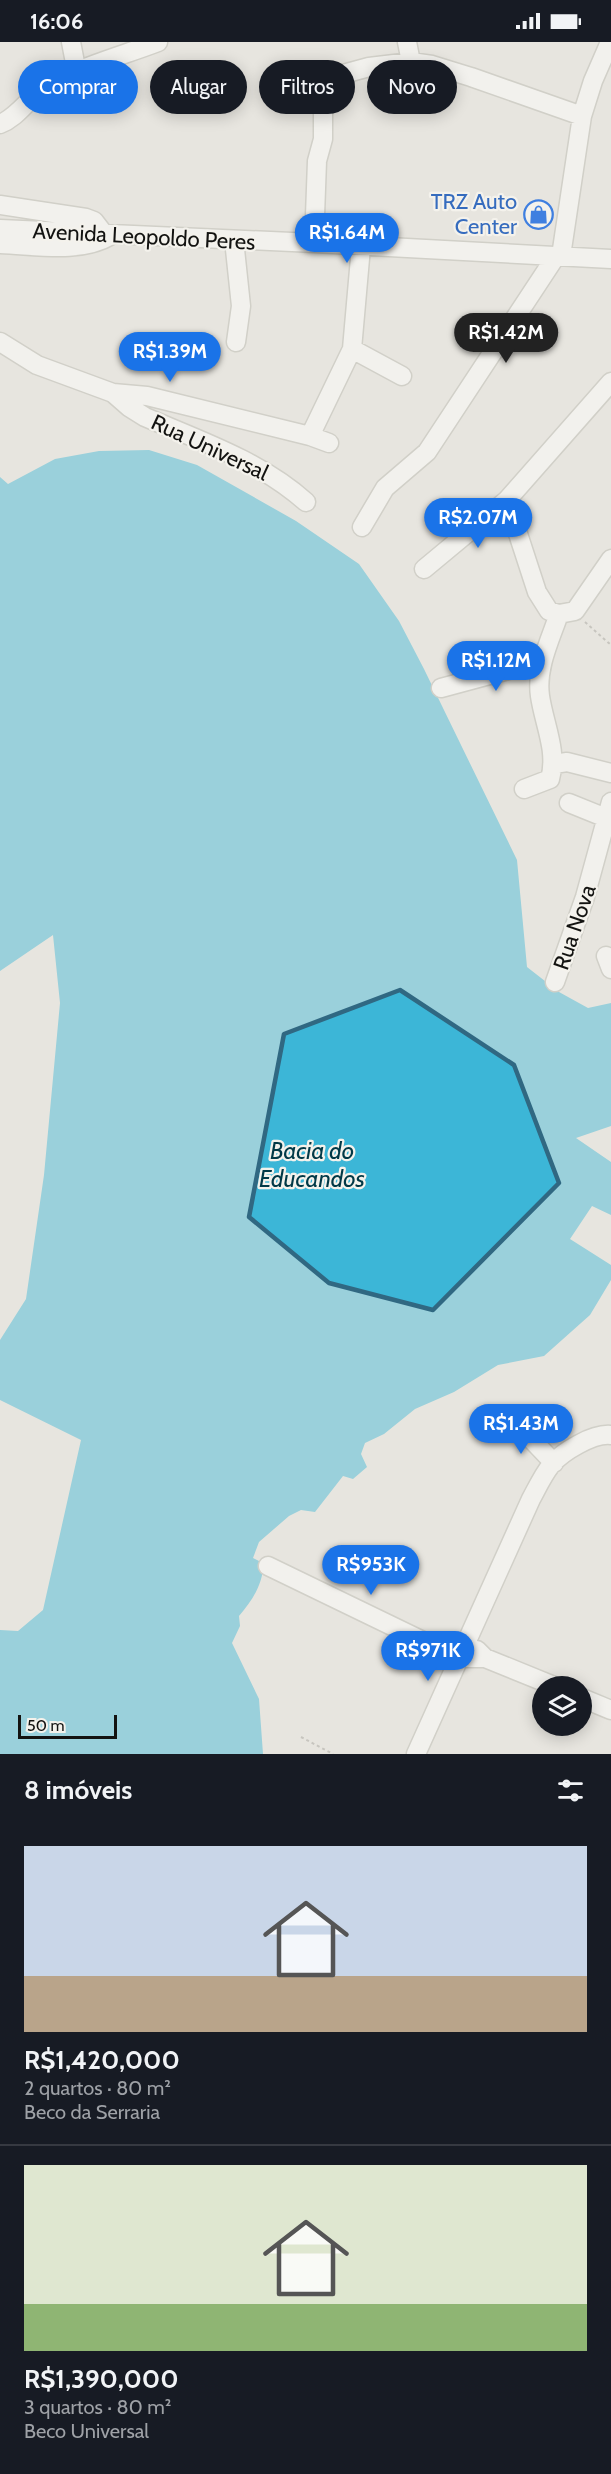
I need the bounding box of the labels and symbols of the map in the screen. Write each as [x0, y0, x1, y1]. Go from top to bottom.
place label: TRZ Auto Center [431, 188, 517, 240]
shop icon: TRZ Auto Center [522, 198, 554, 230]
pin: R$1.64M [292, 213, 402, 264]
street label: Avenida Leopoldo Peres [32, 217, 256, 256]
pin: R$1.42M [451, 313, 561, 364]
pin: R$1.39M [115, 332, 225, 383]
street label: Rua Universal [147, 409, 273, 487]
pin: R$2.07M [423, 498, 533, 549]
pin: R$1.12M [441, 641, 551, 692]
street label: Rua Nova [547, 881, 602, 973]
water label: Bacia do Educandos [259, 1136, 365, 1193]
pin: R$1.43M [466, 1404, 576, 1455]
pin: R$953K [322, 1545, 420, 1596]
pin: R$971K [379, 1631, 477, 1682]
scale bar [18, 1712, 117, 1740]

